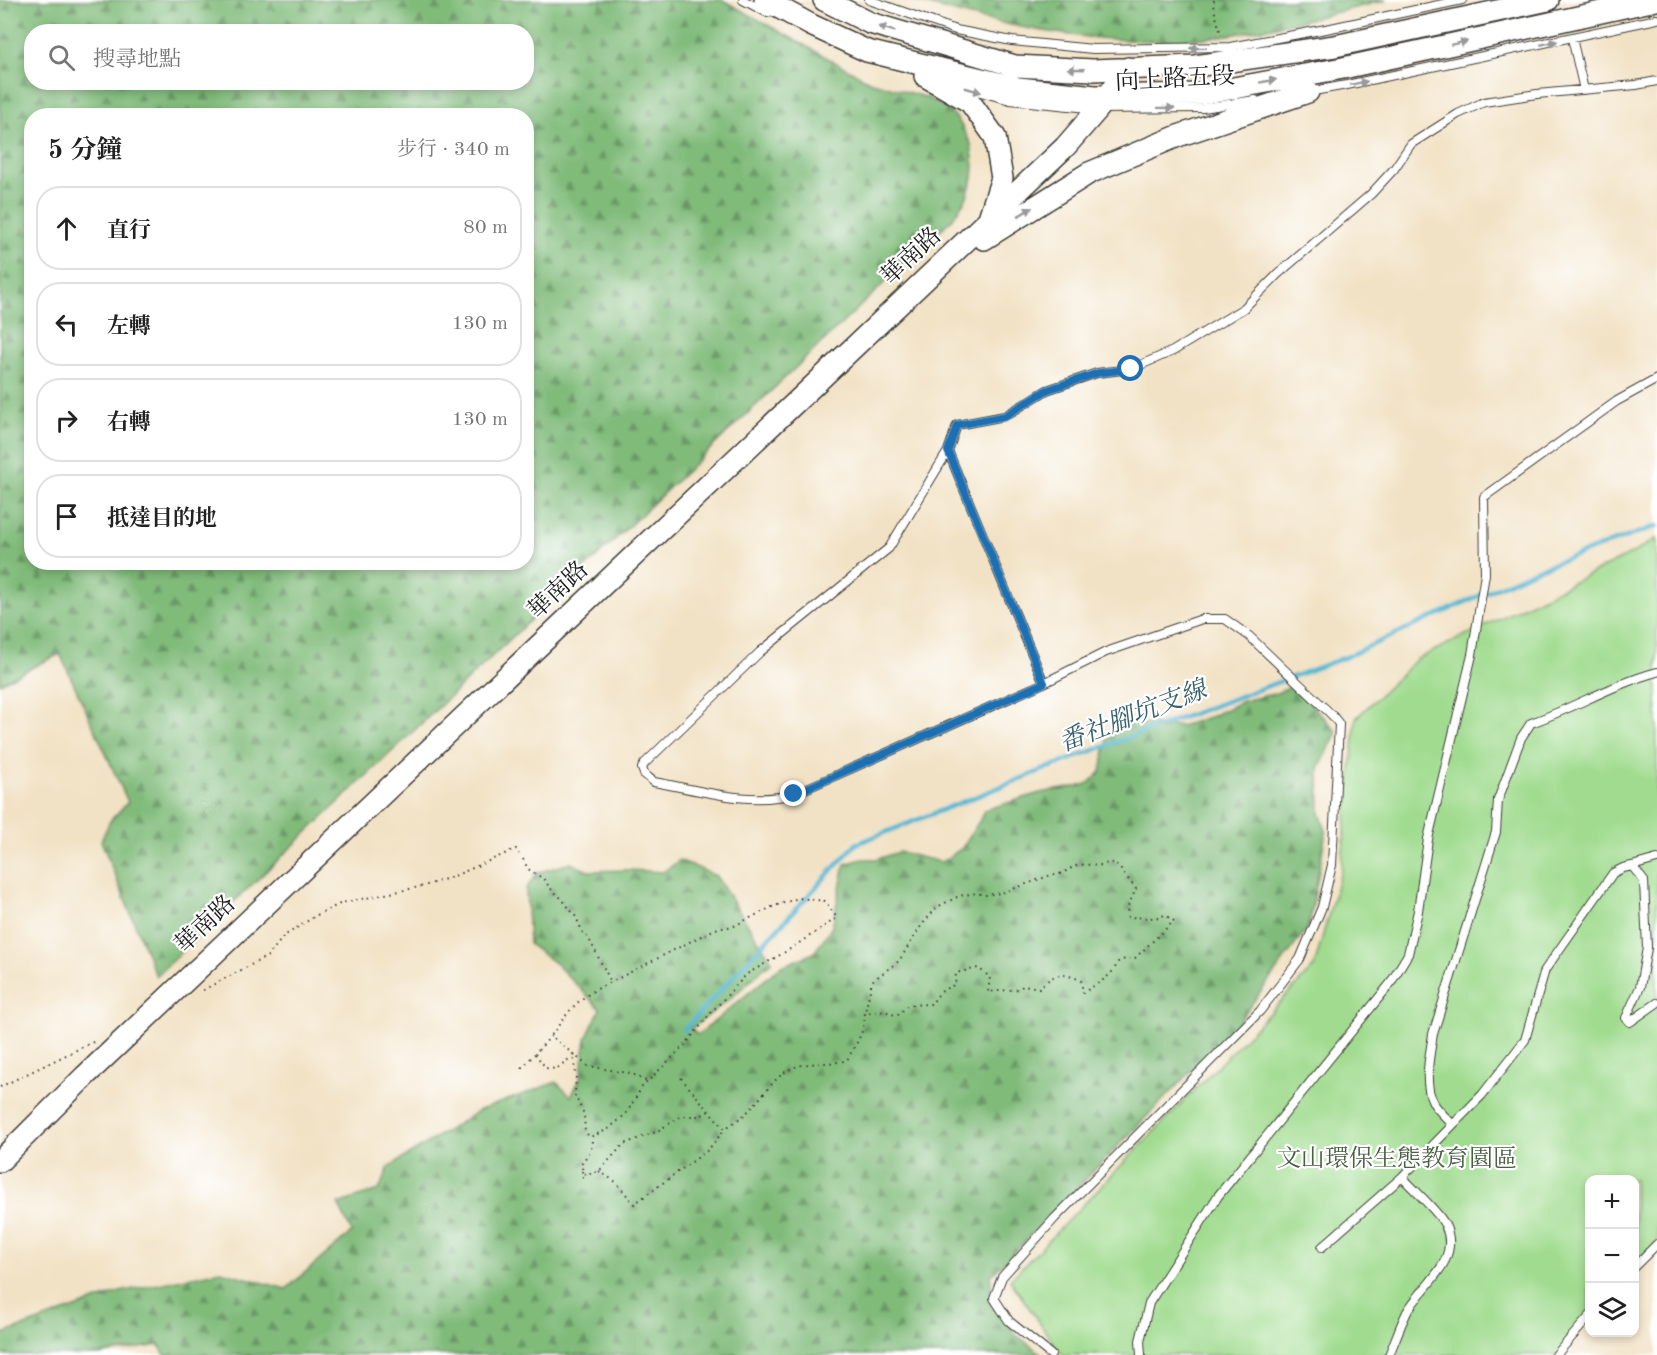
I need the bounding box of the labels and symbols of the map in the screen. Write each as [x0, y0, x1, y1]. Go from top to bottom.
one-way arrow [878, 24, 896, 33]
one-way arrow [1450, 37, 1468, 47]
one-way arrow [1540, 37, 1559, 47]
one-way arrow [1189, 43, 1208, 52]
street label: 向上路五段 [1114, 62, 1236, 95]
one-way arrow [1067, 64, 1086, 73]
one-way arrow [1259, 76, 1278, 85]
one-way arrow [1349, 78, 1368, 87]
one-way arrow [964, 86, 982, 95]
one-way arrow [1156, 103, 1175, 113]
one-way arrow [1017, 207, 1033, 218]
street label: 華南路 [875, 221, 947, 290]
route start [1117, 355, 1143, 381]
street label: 華南路 [522, 555, 594, 624]
water label: 番社腳坑支線 [1055, 674, 1213, 757]
route end [780, 780, 806, 806]
street label: 華南路 [169, 889, 241, 958]
park label: 文山環保生態教育園區 [1277, 1145, 1517, 1172]

